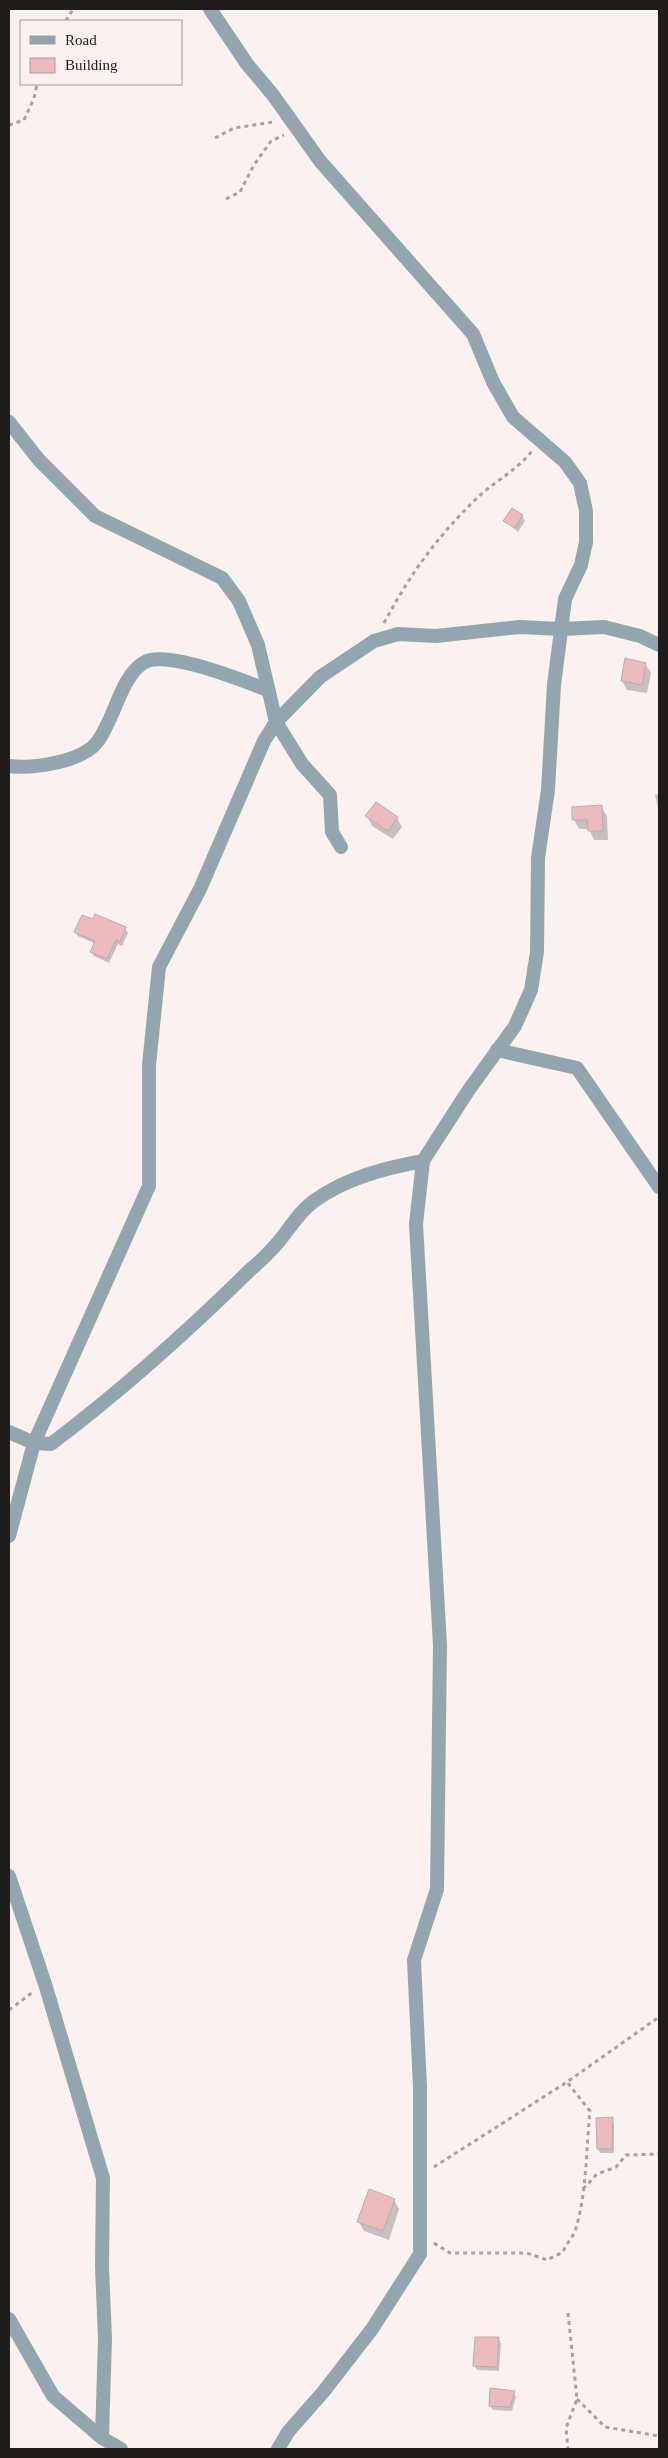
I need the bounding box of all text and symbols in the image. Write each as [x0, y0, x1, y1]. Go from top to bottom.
legend [20, 20, 182, 85]
text: Road [65, 32, 97, 48]
text: Building [65, 57, 118, 73]

